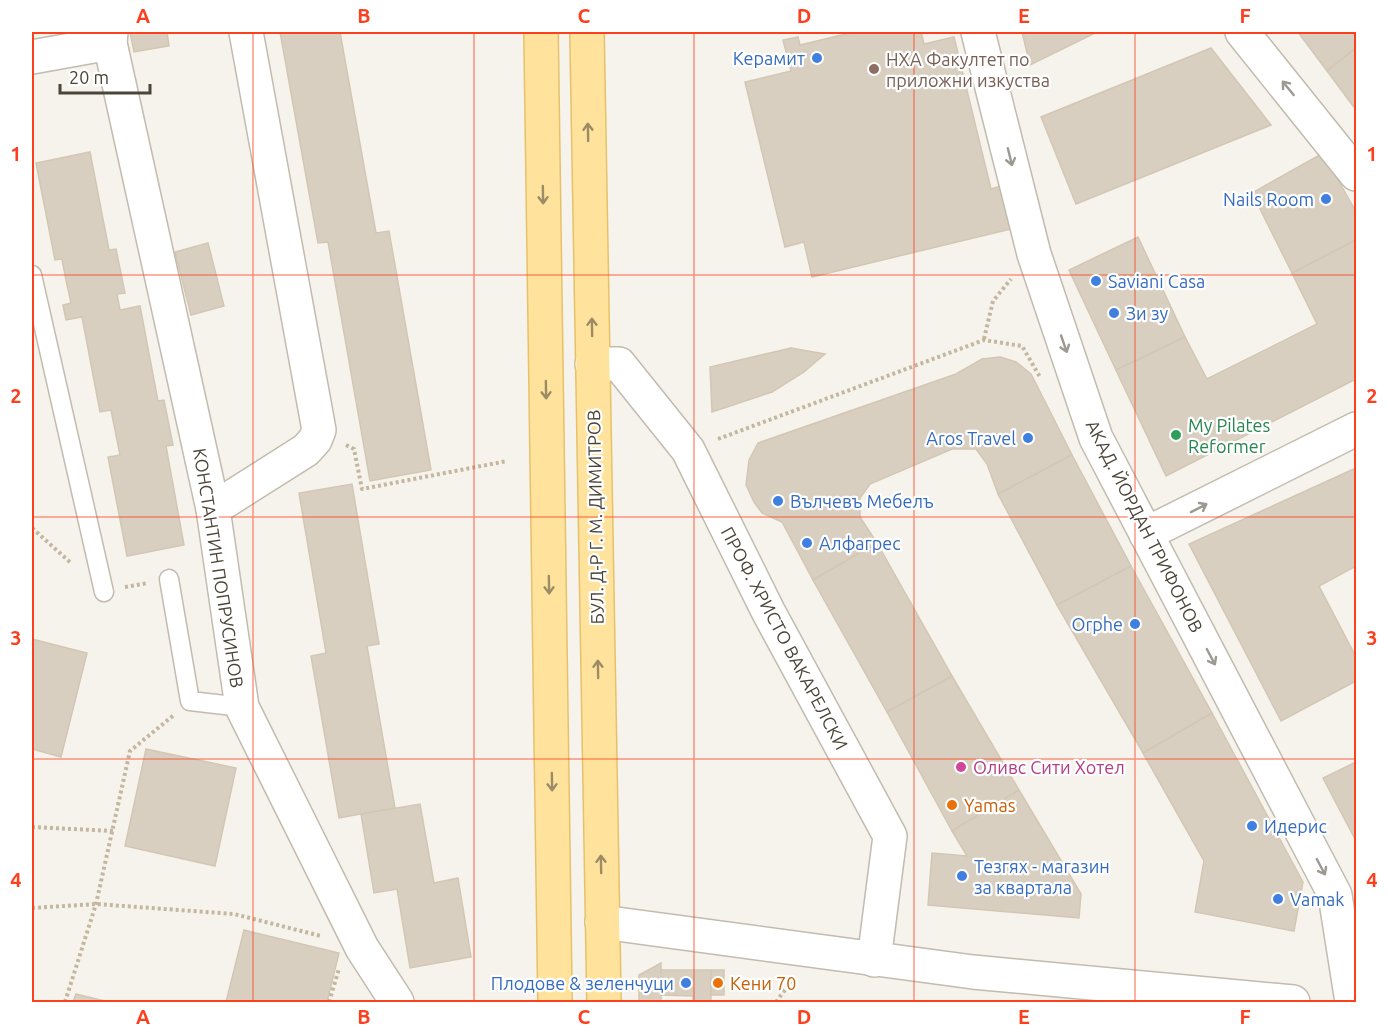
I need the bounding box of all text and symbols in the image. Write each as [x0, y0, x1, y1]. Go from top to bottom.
text: A [136, 4, 150, 27]
text: B [357, 4, 371, 27]
text: C [578, 4, 591, 27]
text: D [797, 4, 811, 27]
text: E [1018, 4, 1030, 27]
text: F [1239, 4, 1251, 27]
place label: Керамит [733, 48, 805, 68]
place label: НХА Факултет по приложни изкуства [886, 49, 1050, 90]
marker: Керамит [810, 51, 824, 65]
scale bar [60, 57, 150, 95]
marker: НХА Факултет по приложни изкуства [867, 62, 881, 76]
text: 20 m [69, 67, 109, 87]
one-way arrow [1281, 80, 1294, 96]
one-way arrow [582, 122, 594, 142]
text: 1 [10, 142, 22, 165]
text: 1 [1366, 142, 1378, 165]
one-way arrow [1004, 148, 1016, 167]
one-way arrow [537, 184, 549, 204]
place label: Nails Room [1223, 189, 1314, 209]
marker: Nails Room [1319, 192, 1333, 206]
place label: Saviani Casa [1108, 271, 1205, 291]
marker: Saviani Casa [1089, 274, 1103, 288]
place label: Зи зу [1126, 303, 1168, 323]
marker: Зи зу [1107, 306, 1121, 320]
one-way arrow [586, 317, 597, 337]
one-way arrow [1060, 335, 1071, 353]
one-way arrow [540, 379, 552, 399]
text: 2 [10, 384, 22, 407]
text: 2 [1366, 384, 1378, 407]
street label: БУЛ. Д-Р Г. М. ДИМИТРОВ [583, 409, 607, 625]
place label: My Pilates Reformer [1188, 415, 1271, 456]
street label: АКАД. ЙОРДАН ТРИФОНОВ [1083, 416, 1207, 636]
place label: Aros Travel [926, 428, 1016, 448]
marker: My Pilates Reformer [1169, 428, 1183, 442]
marker: Aros Travel [1021, 431, 1035, 445]
street label: КОНСТАНТИН ПОПРУСИНОВ [190, 447, 248, 689]
place label: Вълчевъ Мебелъ [790, 491, 934, 511]
marker: Вълчевъ Мебелъ [771, 494, 785, 508]
one-way arrow [1189, 502, 1207, 513]
street label: ПРОФ. ХРИСТО ВАКАРЕЛСКИ [718, 523, 852, 753]
place label: Алфагрес [819, 533, 901, 553]
marker: Алфагрес [800, 536, 814, 550]
one-way arrow [543, 574, 555, 594]
place label: Orphe [1071, 614, 1123, 634]
marker: Orphe [1128, 617, 1142, 631]
text: 3 [10, 626, 22, 649]
text: 3 [1366, 626, 1378, 649]
one-way arrow [1206, 648, 1217, 666]
one-way arrow [592, 659, 603, 679]
place label: Оливс Сити Хотел [973, 757, 1125, 777]
marker: Оливс Сити Хотел [954, 760, 968, 774]
one-way arrow [546, 772, 558, 792]
place label: Yamas [964, 795, 1016, 815]
marker: Yamas [945, 798, 959, 812]
place label: Идерис [1264, 816, 1327, 836]
marker: Идерис [1245, 819, 1259, 833]
one-way arrow [595, 854, 607, 874]
place label: Тезгях - магазин за квартала [974, 856, 1110, 897]
one-way arrow [1315, 858, 1327, 875]
text: 4 [10, 868, 22, 891]
text: 4 [1366, 868, 1378, 891]
marker: Тезгях - магазин за квартала [955, 869, 969, 883]
place label: Vamak [1290, 889, 1344, 909]
marker: Vamak [1271, 892, 1285, 906]
place label: Плодове & зеленчуци [491, 973, 674, 993]
place label: Кени 70 [730, 973, 796, 993]
marker: Плодове & зеленчуци [679, 976, 693, 990]
marker: Кени 70 [711, 976, 725, 990]
text: A [136, 1005, 150, 1028]
text: B [357, 1005, 371, 1028]
text: C [578, 1005, 591, 1028]
text: D [797, 1005, 811, 1028]
text: E [1018, 1005, 1030, 1028]
text: F [1239, 1005, 1251, 1028]

